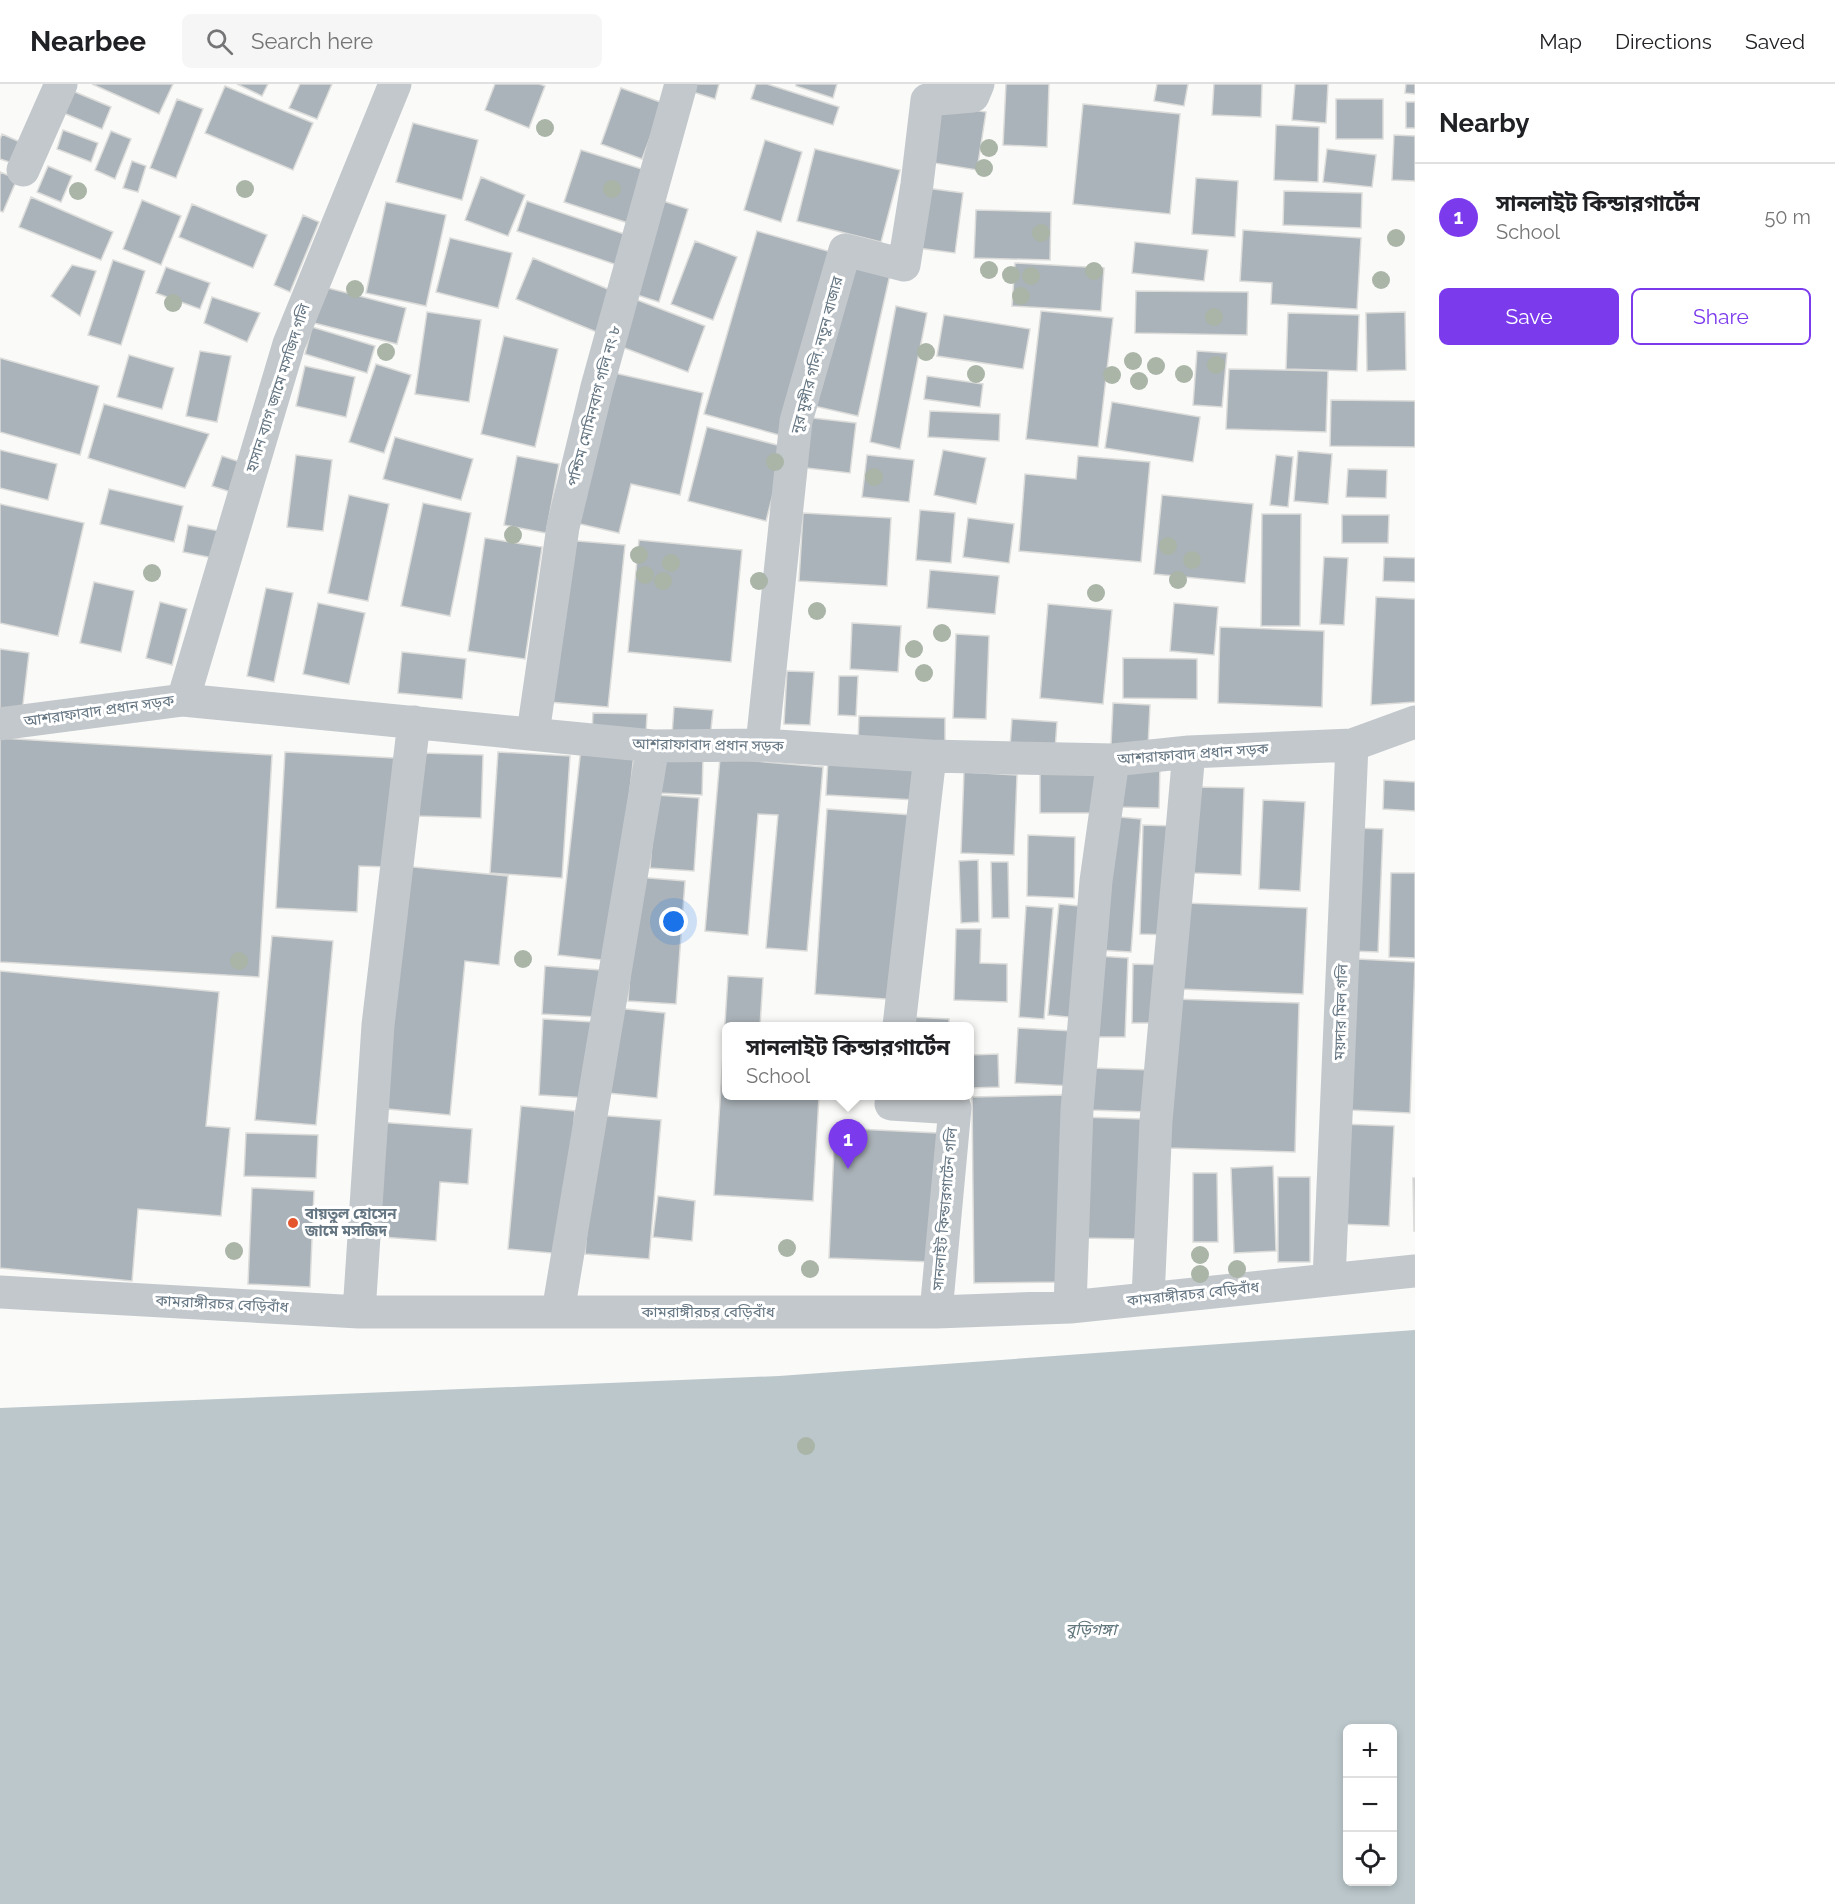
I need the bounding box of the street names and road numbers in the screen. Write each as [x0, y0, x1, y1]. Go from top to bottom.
street label: নূর মুন্সীর গলি, নতুন বাজার [787, 273, 847, 437]
street label: হাসান ব্যাগ জামে মসজিদ গলি [242, 300, 314, 476]
street label: পশ্চিম মোমিনবাগ গলি নং ৮ [564, 323, 624, 489]
street label: আশরাফাবাদ প্রধান সড়ক [22, 691, 176, 731]
street label: আশরাফাবাদ প্রধান সড়ক [631, 735, 785, 755]
street label: আশরাফাবাদ প্রধান সড়ক [1116, 740, 1270, 768]
street label: ময়দার মিল গলি [1330, 963, 1352, 1061]
street label: সানলাইট কিন্ডারগার্টেন গলি [929, 1126, 961, 1292]
street label: কামরাঙ্গীরচর বেড়িবাঁধ [1125, 1278, 1261, 1310]
street label: কামরাঙ্গীরচর বেড়িবাঁধ [154, 1291, 290, 1317]
street label: কামরাঙ্গীরচর বেড়িবাঁধ [640, 1303, 776, 1321]

